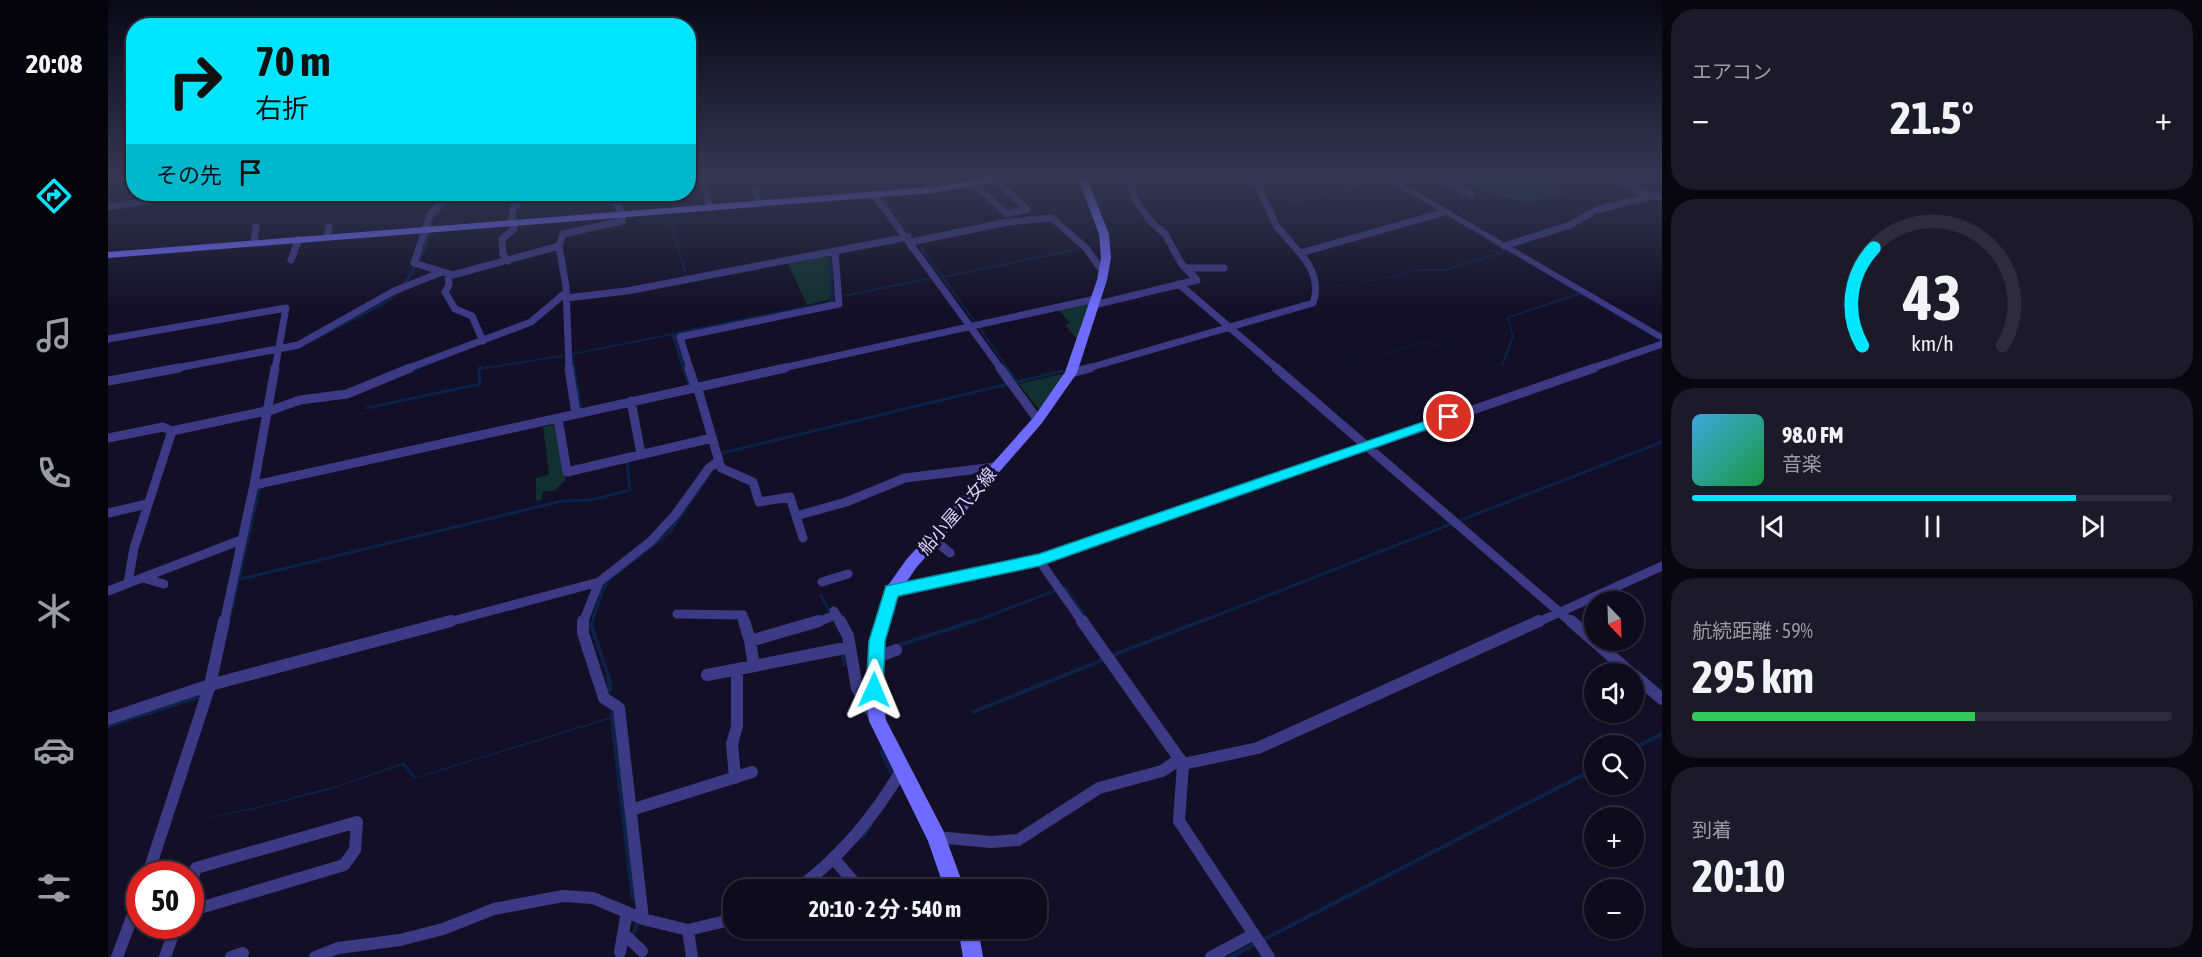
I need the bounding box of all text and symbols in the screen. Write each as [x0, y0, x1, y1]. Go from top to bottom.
text: 70 m [255, 37, 330, 85]
icon: right [156, 42, 234, 120]
text: 20:08 [26, 48, 82, 79]
text: エアコン [1692, 60, 1772, 83]
text: 21.5° [1890, 92, 1974, 144]
text: 右折 [255, 93, 309, 124]
text: − [1692, 99, 1709, 137]
text: + [2155, 99, 2172, 137]
icon: arrive [234, 156, 267, 189]
text: その先 [156, 162, 222, 188]
icon: directions [33, 175, 75, 217]
text: 43 [1902, 262, 1961, 333]
icon: music [33, 314, 75, 356]
text: km/h [1911, 331, 1953, 356]
pin [1423, 391, 1474, 442]
icon: arrive [1432, 400, 1465, 433]
text: 98.0 FM [1782, 422, 1844, 448]
icon: phone [33, 452, 75, 494]
text: 音楽 [1782, 452, 1822, 475]
street label: 船小屋八女線 [914, 463, 1000, 559]
icon: previous [1756, 510, 1789, 543]
icon: pause [1916, 510, 1949, 543]
icon: next [2076, 510, 2109, 543]
icon: climate [33, 590, 75, 632]
north arrow [1584, 591, 1644, 651]
map controls [1584, 591, 1644, 939]
text: 航続距離 · 59% [1692, 619, 1813, 642]
text: 295 km [1692, 651, 1814, 703]
position arrow [842, 658, 906, 722]
button: sound [1584, 663, 1644, 723]
icon: car [33, 729, 75, 771]
button: search [1584, 735, 1644, 795]
button: + [1584, 807, 1644, 867]
text: 到着 [1692, 818, 1732, 841]
text: 20:10 [1692, 850, 1786, 902]
speed limit sign: 50 [126, 861, 204, 939]
icon: filters [33, 867, 75, 909]
button: − [1584, 879, 1644, 939]
text: 20:10 · 2 分 · 540 m [809, 896, 961, 922]

